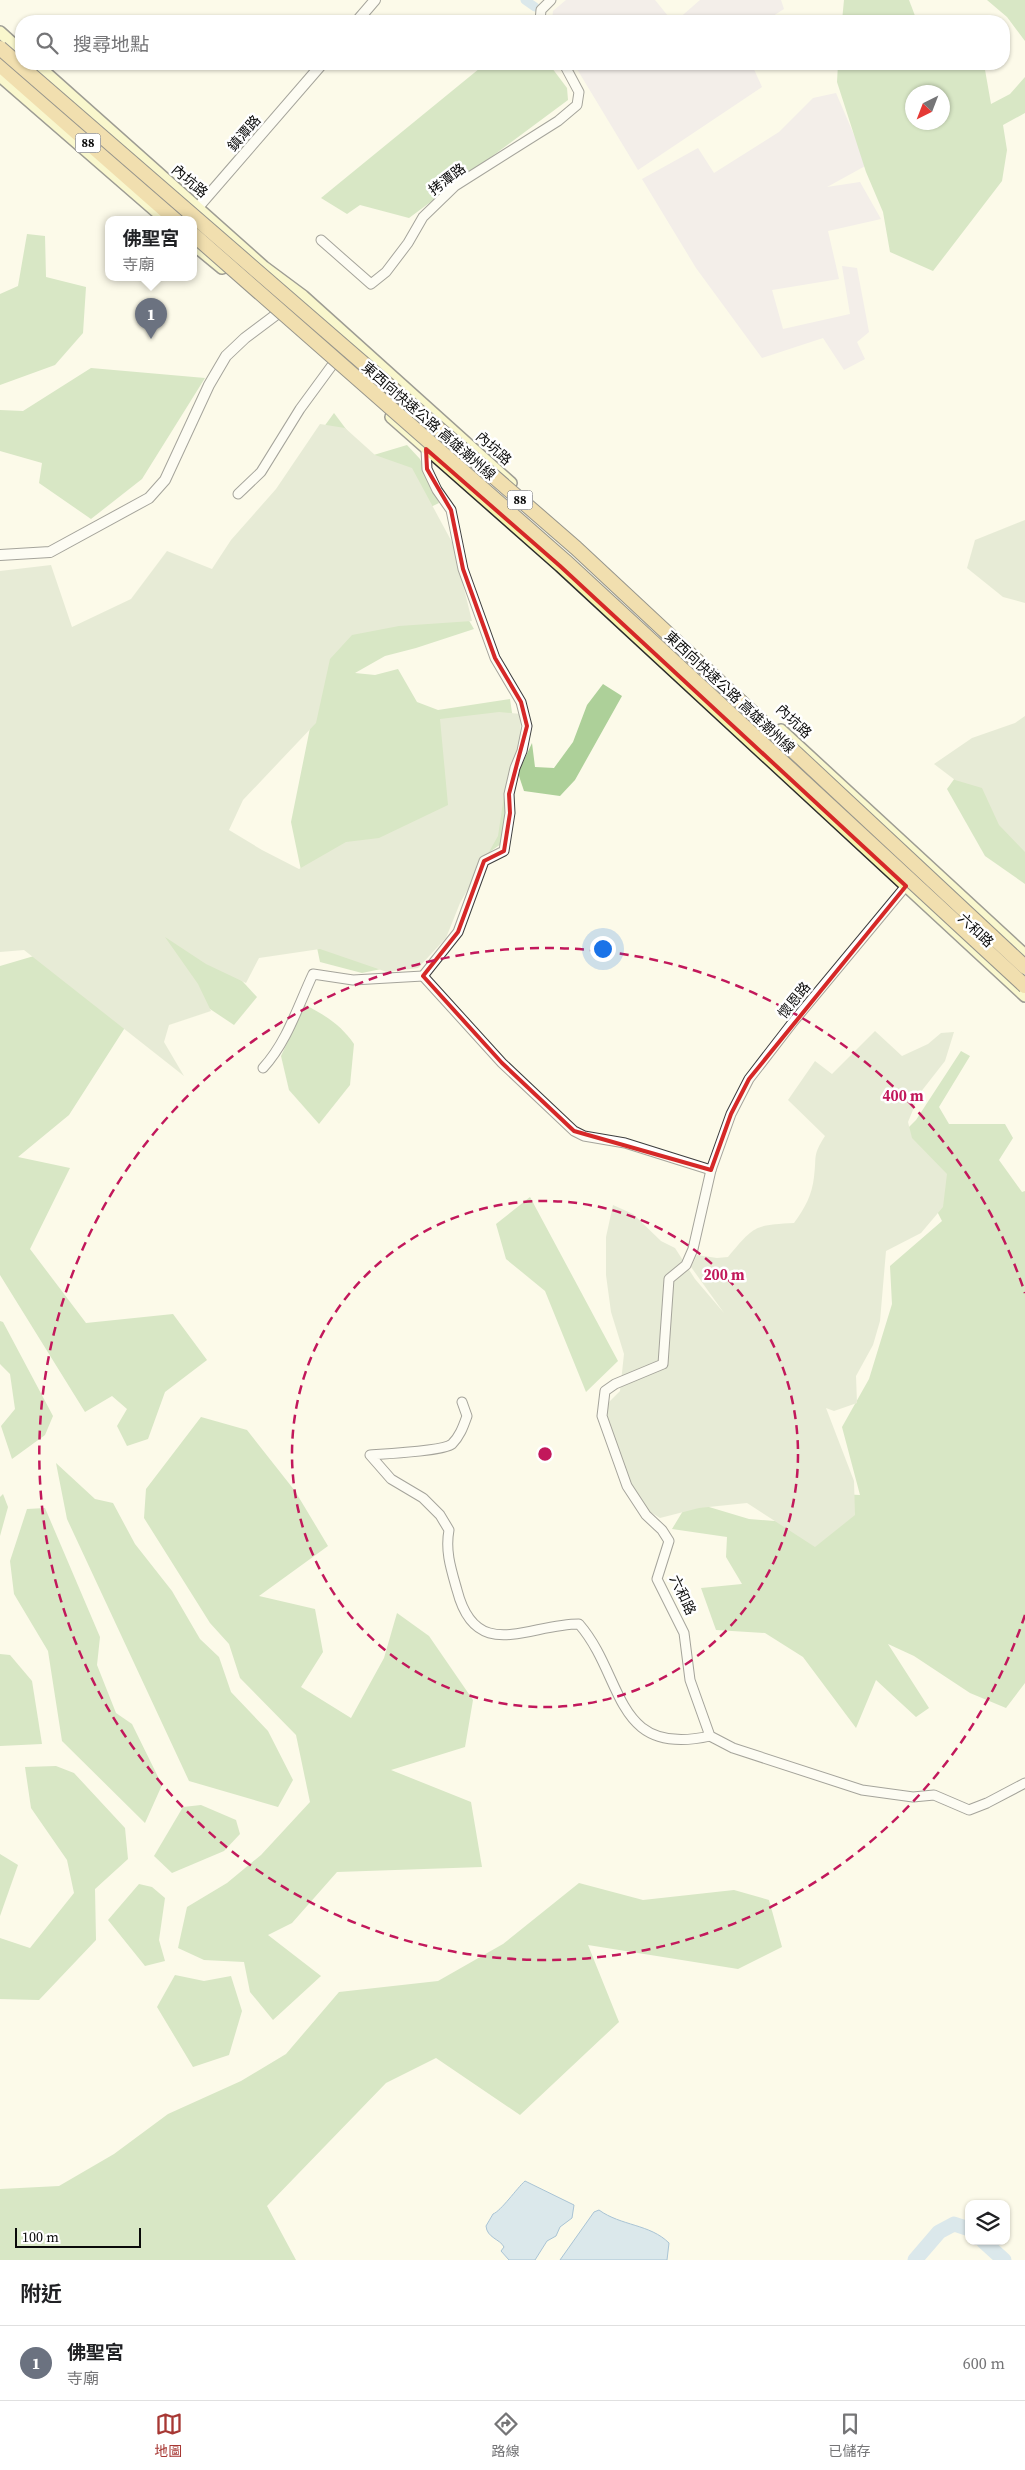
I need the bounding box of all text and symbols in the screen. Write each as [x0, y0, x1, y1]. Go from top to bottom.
search box [15, 15, 1010, 70]
icon: search [33, 29, 61, 57]
text: 搜尋地點 [73, 31, 149, 57]
north arrow [905, 85, 950, 130]
street label: 鎮潭路 [223, 111, 265, 155]
road number: 88 [76, 134, 100, 152]
street label: 拷潭路 [424, 158, 470, 200]
street label: 內坑路 [168, 160, 212, 202]
popup [105, 216, 197, 281]
text: 佛聖宮 [122, 225, 180, 251]
text: 寺廟 [122, 253, 155, 275]
pin: 1 [135, 298, 167, 339]
street label: 東西向快速公路 高雄潮州線 [358, 357, 500, 485]
street label: 內坑路 [472, 427, 516, 469]
road number: 88 [508, 490, 532, 510]
street label: 東西向快速公路 高雄潮州線 [661, 626, 799, 758]
street label: 內坑路 [772, 699, 816, 743]
street label: 六和路 [954, 908, 998, 952]
your location [590, 936, 616, 962]
street label: 懷恩路 [773, 977, 815, 1023]
text: 400 m [882, 1085, 924, 1106]
text: 200 m [703, 1264, 745, 1285]
centre of rings [536, 1445, 554, 1463]
street label: 六和路 [665, 1572, 701, 1618]
map controls [965, 2200, 1010, 2245]
button: layers [965, 2200, 1010, 2245]
scale bar [15, 2225, 141, 2248]
text: 100 m [22, 2227, 59, 2247]
text: 附近 [20, 2279, 62, 2308]
text: 佛聖宮 [67, 2339, 124, 2365]
text: 1 [32, 2352, 40, 2374]
text: 600 m [963, 2352, 1005, 2374]
text: 寺廟 [67, 2367, 99, 2389]
tab: 地圖 [155, 2410, 183, 2461]
tab: 路線 [492, 2410, 520, 2461]
tab: 已儲存 [829, 2410, 871, 2461]

